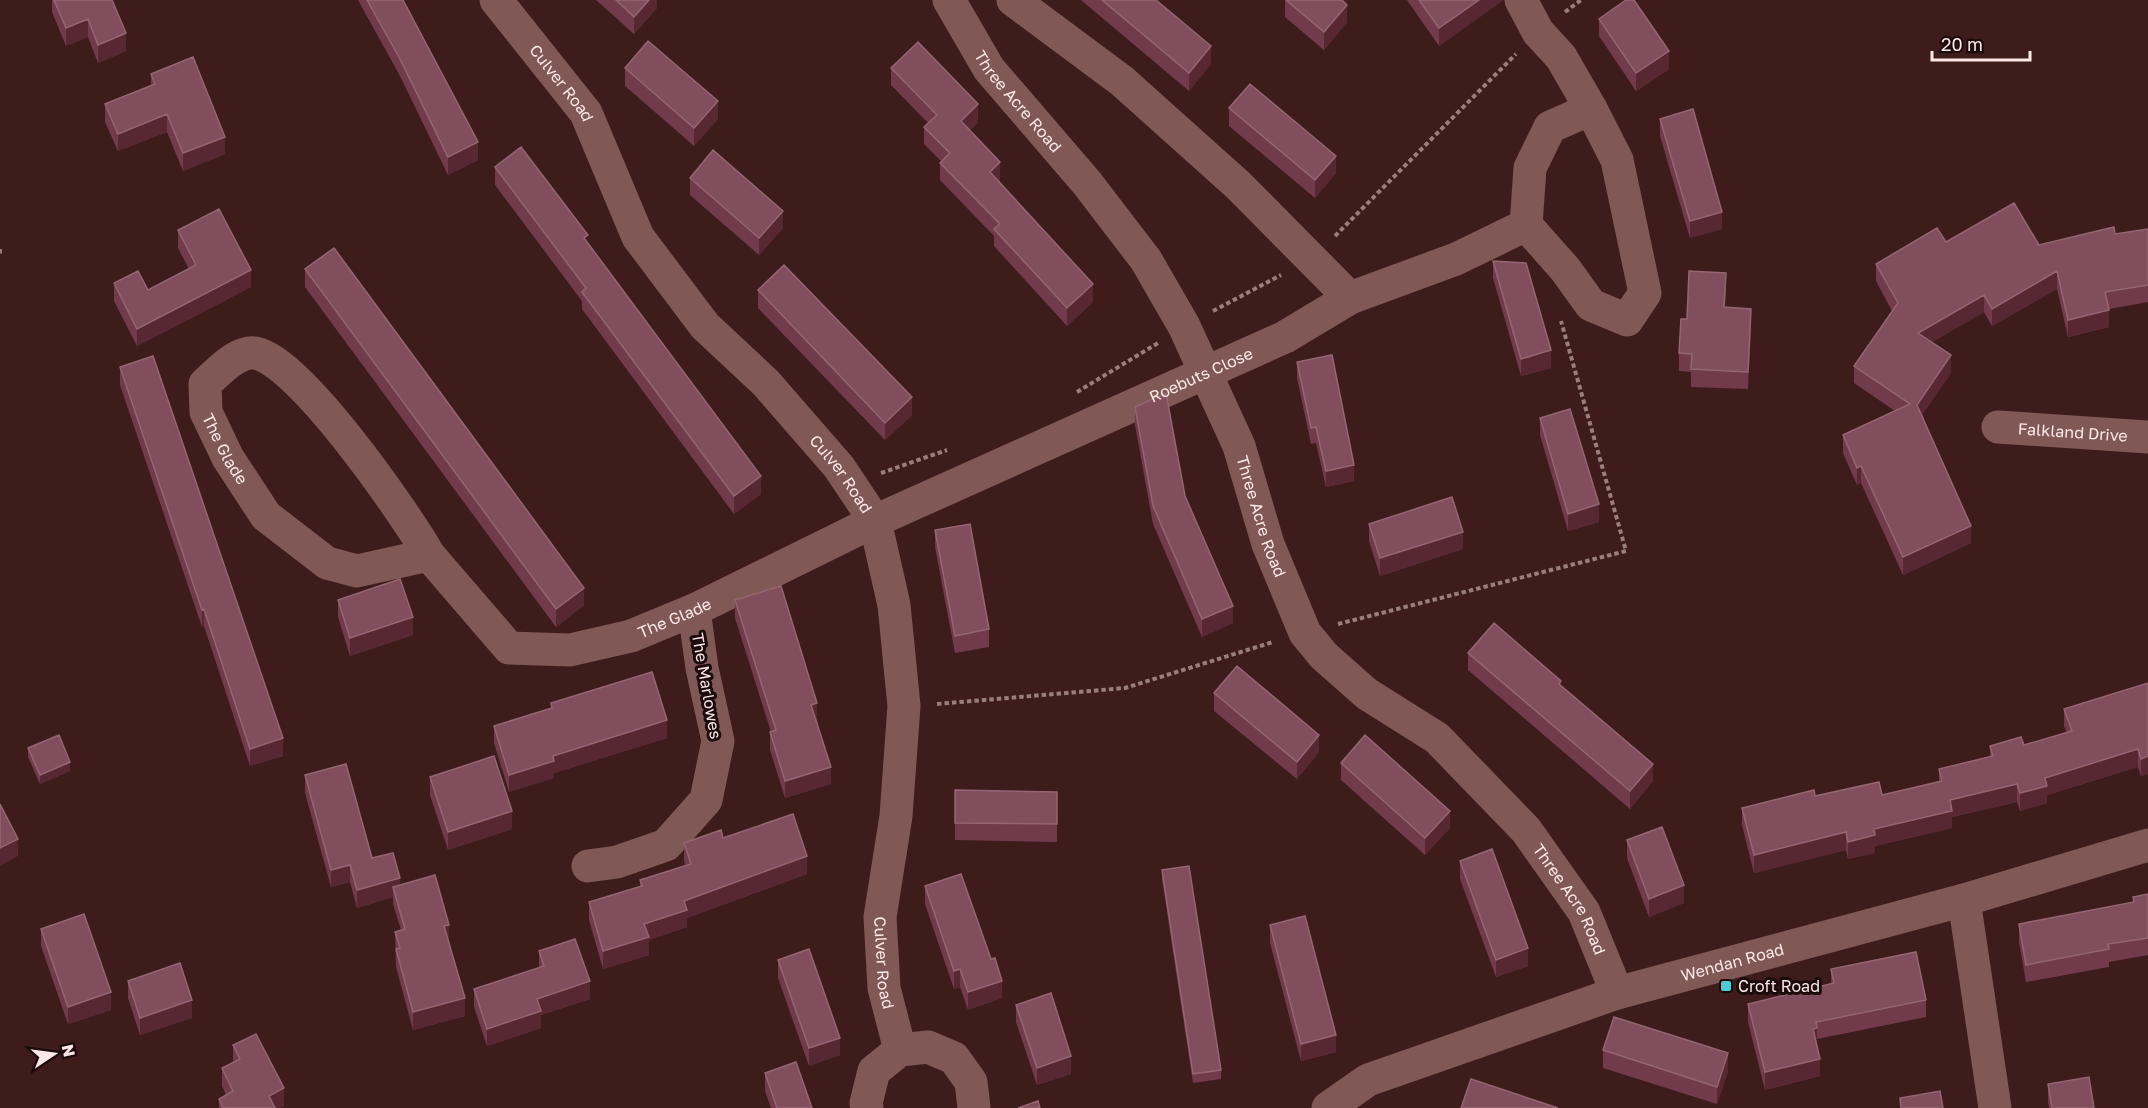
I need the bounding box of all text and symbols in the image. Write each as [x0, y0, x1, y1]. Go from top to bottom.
scale bar [1932, 24, 2030, 62]
text: 20 m [1941, 33, 1983, 55]
street label: Culver Road [525, 40, 598, 124]
street label: Three Acre Road [970, 47, 1066, 156]
street label: Roebuts Close [1146, 343, 1256, 407]
street label: The Glade [198, 410, 252, 488]
street label: Falkland Drive [2017, 418, 2128, 446]
street label: Culver Road [806, 431, 877, 517]
street label: Three Acre Road [1232, 453, 1291, 580]
street label: The Glade [635, 593, 714, 642]
street label: The Marlowes [688, 632, 726, 740]
street label: Three Acre Road [1529, 840, 1610, 957]
street label: Culver Road [870, 916, 899, 1011]
street label: Wendan Road [1679, 939, 1786, 985]
place label: Croft Road [1738, 976, 1820, 996]
marker: Croft Road [1719, 979, 1733, 993]
north arrow [24, 1024, 84, 1084]
text: N [58, 1042, 80, 1059]

